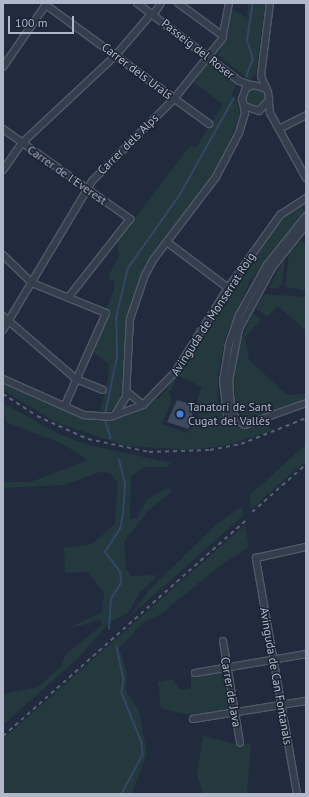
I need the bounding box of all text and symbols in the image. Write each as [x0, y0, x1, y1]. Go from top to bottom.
scale bar [10, 8, 76, 34]
text: 100 m [15, 15, 48, 30]
street label: Passeig del Roser [159, 16, 237, 82]
street label: Carrer dels Urals [99, 40, 175, 102]
street label: Carrer dels Alps [94, 110, 162, 178]
street label: Carrer de l'Everest [25, 142, 109, 208]
street label: Avinguda de Monserrat Roig [168, 250, 258, 378]
place label: Tanatori de Sant Cugat del Vallès [188, 400, 271, 428]
marker: Tanatori de Sant Cugat del Vallès [175, 409, 185, 419]
street label: Avinguda de Can Fontanals [257, 606, 295, 746]
street label: Carrer de Java [218, 656, 244, 728]

